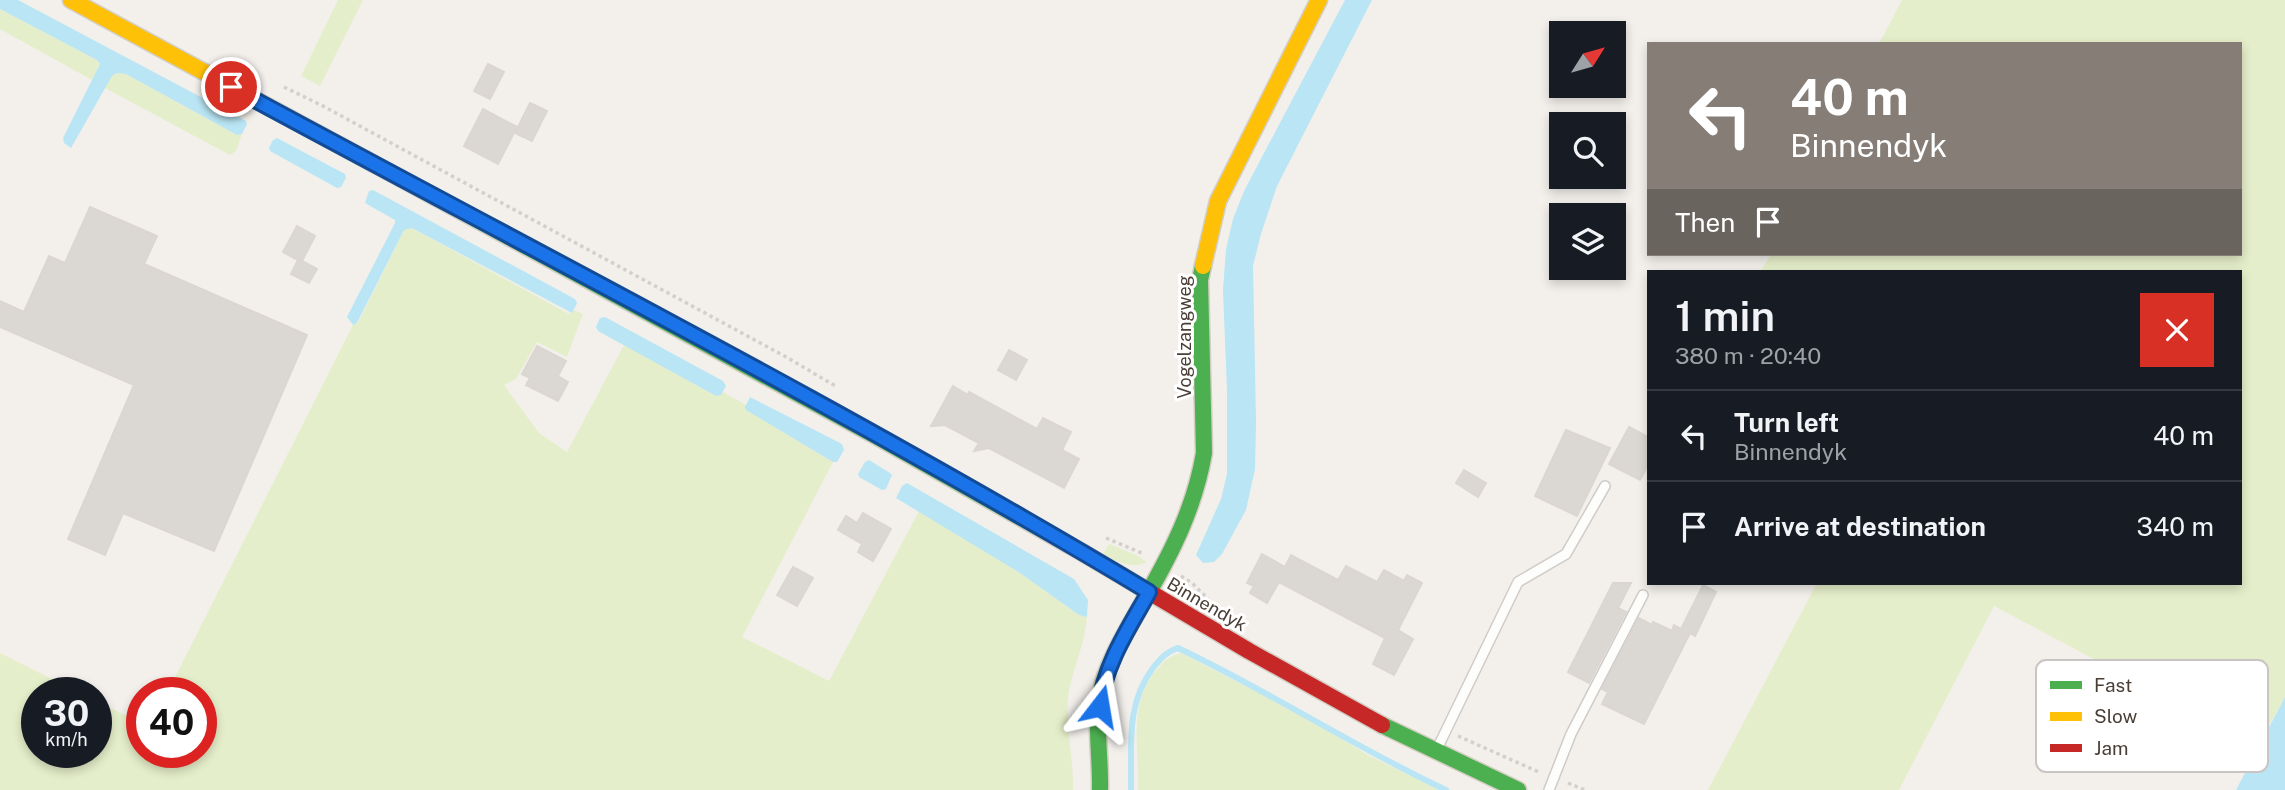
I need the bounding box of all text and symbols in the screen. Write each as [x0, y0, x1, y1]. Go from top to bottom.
north arrow [1549, 21, 1626, 98]
map controls [1549, 21, 1626, 280]
pin [201, 57, 261, 117]
icon: arrive [212, 68, 250, 106]
text: 40 m [1790, 68, 1909, 126]
icon: left [1675, 70, 1766, 161]
button: search [1549, 112, 1626, 189]
text: Binnendyk [1790, 127, 1947, 164]
button: layers [1549, 203, 1626, 280]
icon: arrive [1749, 203, 1787, 241]
text: Then [1675, 207, 1735, 238]
street label: Vogelzangweg [1174, 275, 1195, 399]
text: 1 min [1675, 291, 1775, 340]
button: close [2140, 293, 2214, 367]
text: 380 m · 20:40 [1675, 342, 1821, 369]
text: Turn left [1734, 407, 1839, 438]
icon: left [1675, 417, 1713, 455]
text: 40 m [2153, 420, 2214, 451]
text: Binnendyk [1734, 438, 1847, 465]
icon: arrive [1675, 508, 1713, 546]
text: Arrive at destination [1734, 511, 1986, 542]
text: 340 m [2137, 511, 2214, 542]
street label: Binnendyk [1163, 573, 1251, 635]
legend [2036, 660, 2268, 772]
position arrow [1063, 669, 1137, 743]
text: Fast [2094, 674, 2132, 696]
speed limit sign: 40 [126, 677, 217, 768]
text: 30 [44, 693, 89, 734]
text: Slow [2094, 705, 2138, 727]
text: km/h [45, 729, 88, 750]
text: Jam [2094, 737, 2128, 759]

